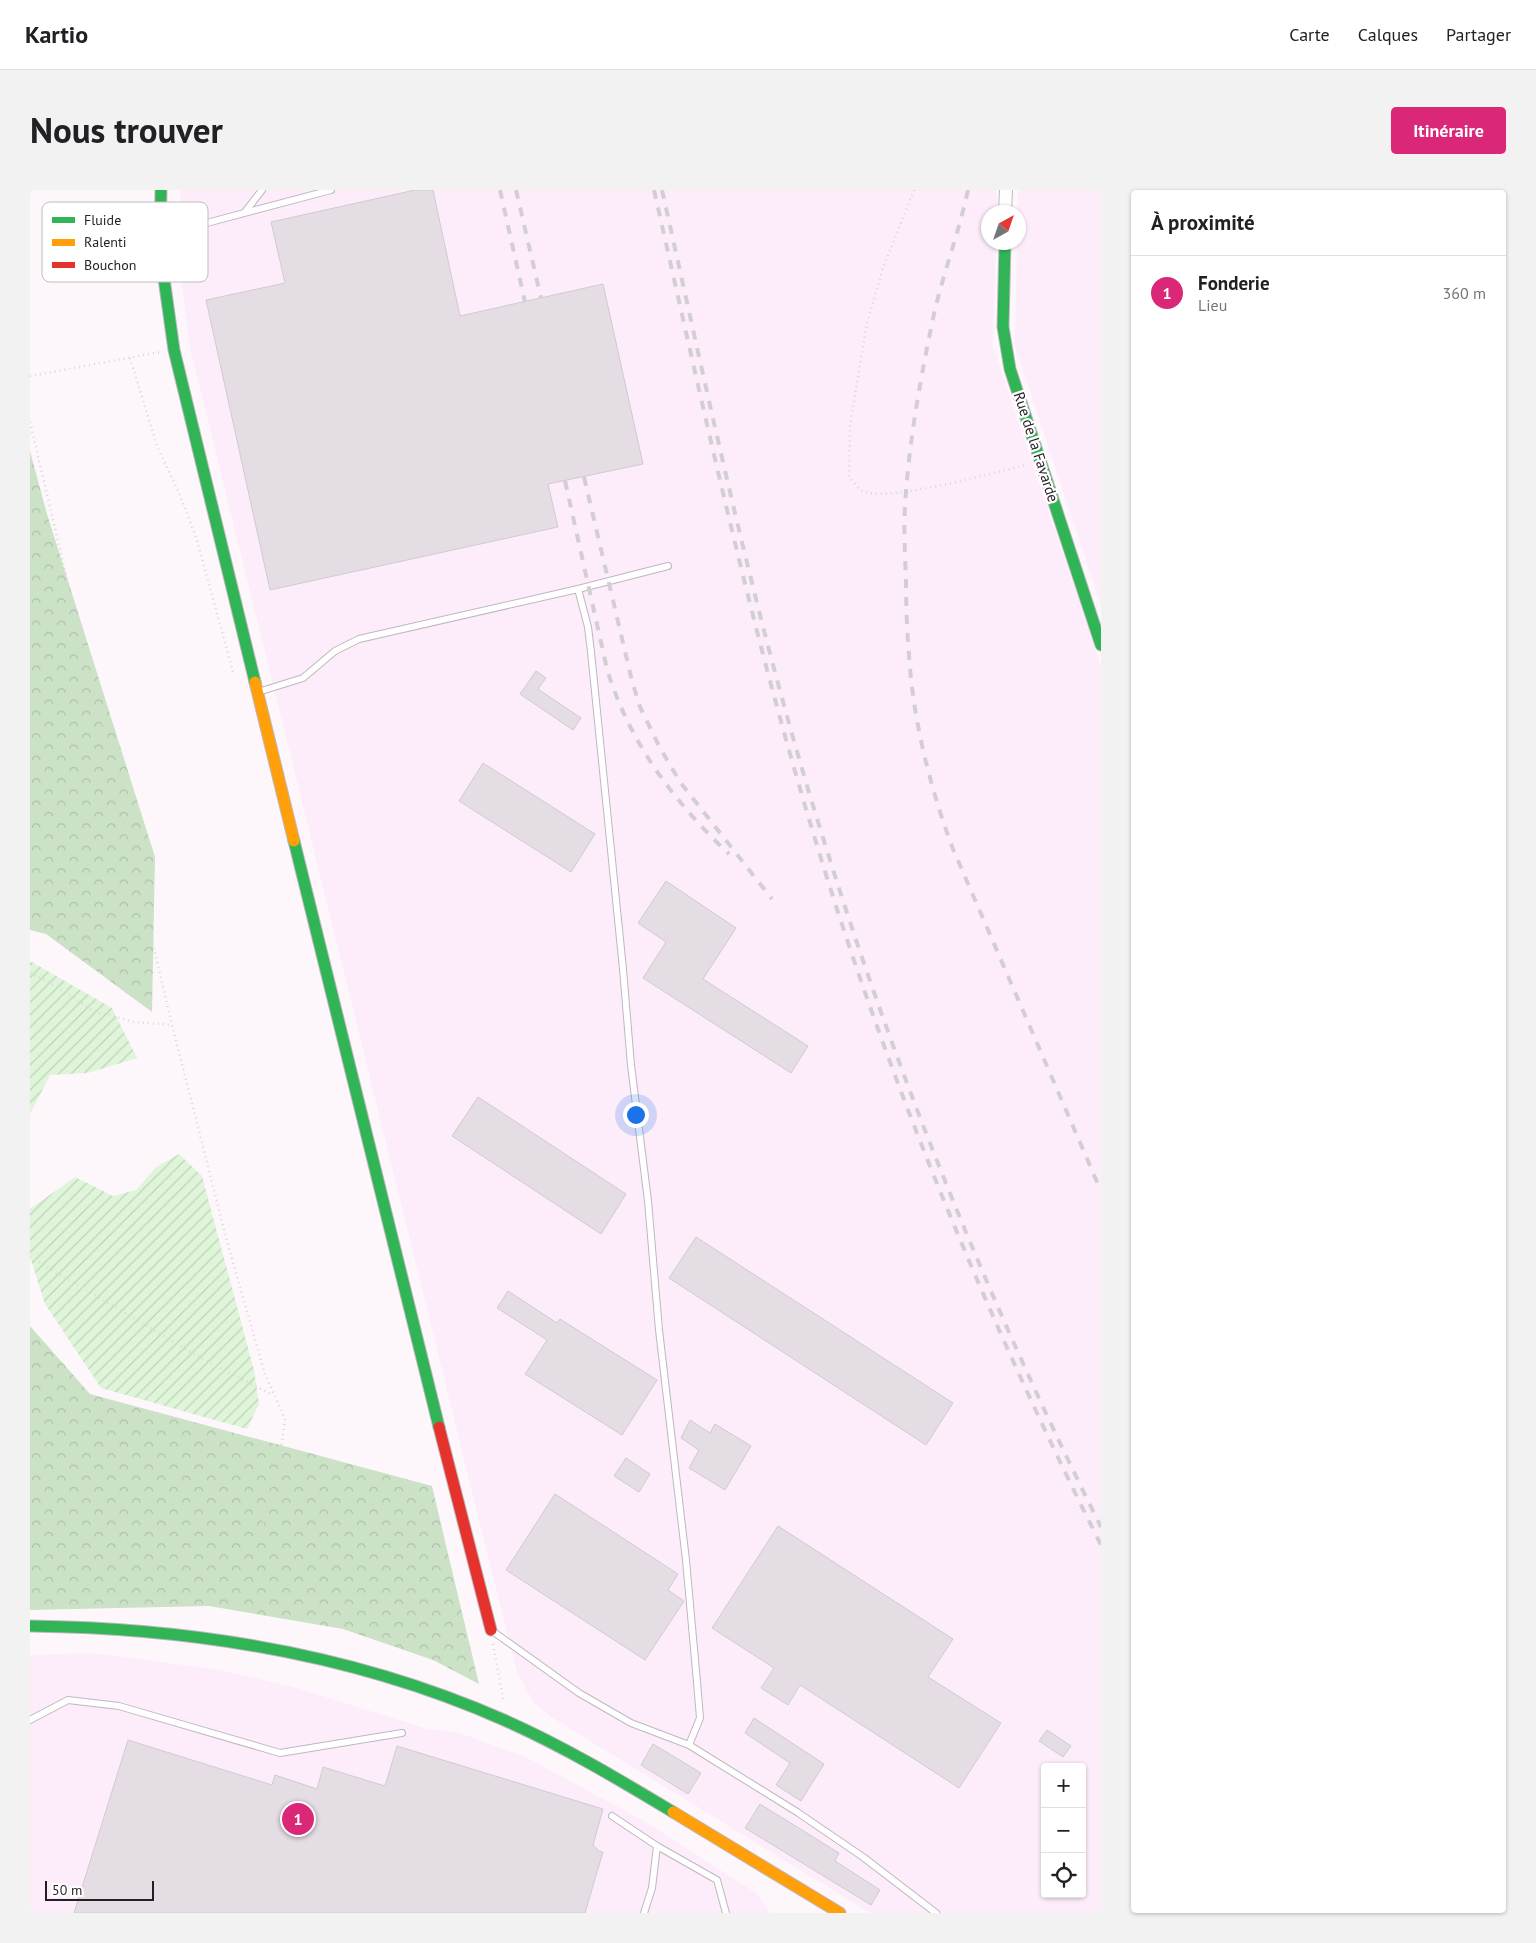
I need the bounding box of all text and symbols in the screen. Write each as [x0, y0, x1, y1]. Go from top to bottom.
text: Kartio [25, 19, 88, 50]
text: Carte [1289, 23, 1330, 46]
text: Calques [1358, 23, 1418, 46]
text: Partager [1446, 23, 1511, 46]
text: Nous trouver [30, 107, 223, 153]
button: Itinéraire [1391, 107, 1506, 154]
legend [42, 202, 208, 282]
north arrow [981, 205, 1026, 250]
text: À proximité [1151, 209, 1255, 236]
text: Fluide [84, 211, 121, 229]
text: Ralenti [84, 233, 127, 251]
text: Bouchon [84, 256, 136, 274]
text: Fonderie [1198, 271, 1270, 295]
text: 1 [1162, 283, 1172, 303]
text: 360 m [1443, 283, 1486, 303]
text: Lieu [1198, 295, 1227, 315]
street label: Rue de la Favarde [1010, 389, 1063, 504]
your location [623, 1102, 649, 1128]
map controls [1041, 1763, 1086, 1898]
button: + [1041, 1763, 1086, 1808]
pin: 1 [282, 1800, 314, 1838]
button: − [1041, 1808, 1086, 1853]
button: locate [1041, 1853, 1086, 1898]
scale bar [45, 1878, 154, 1901]
text: 50 m [52, 1881, 82, 1899]

